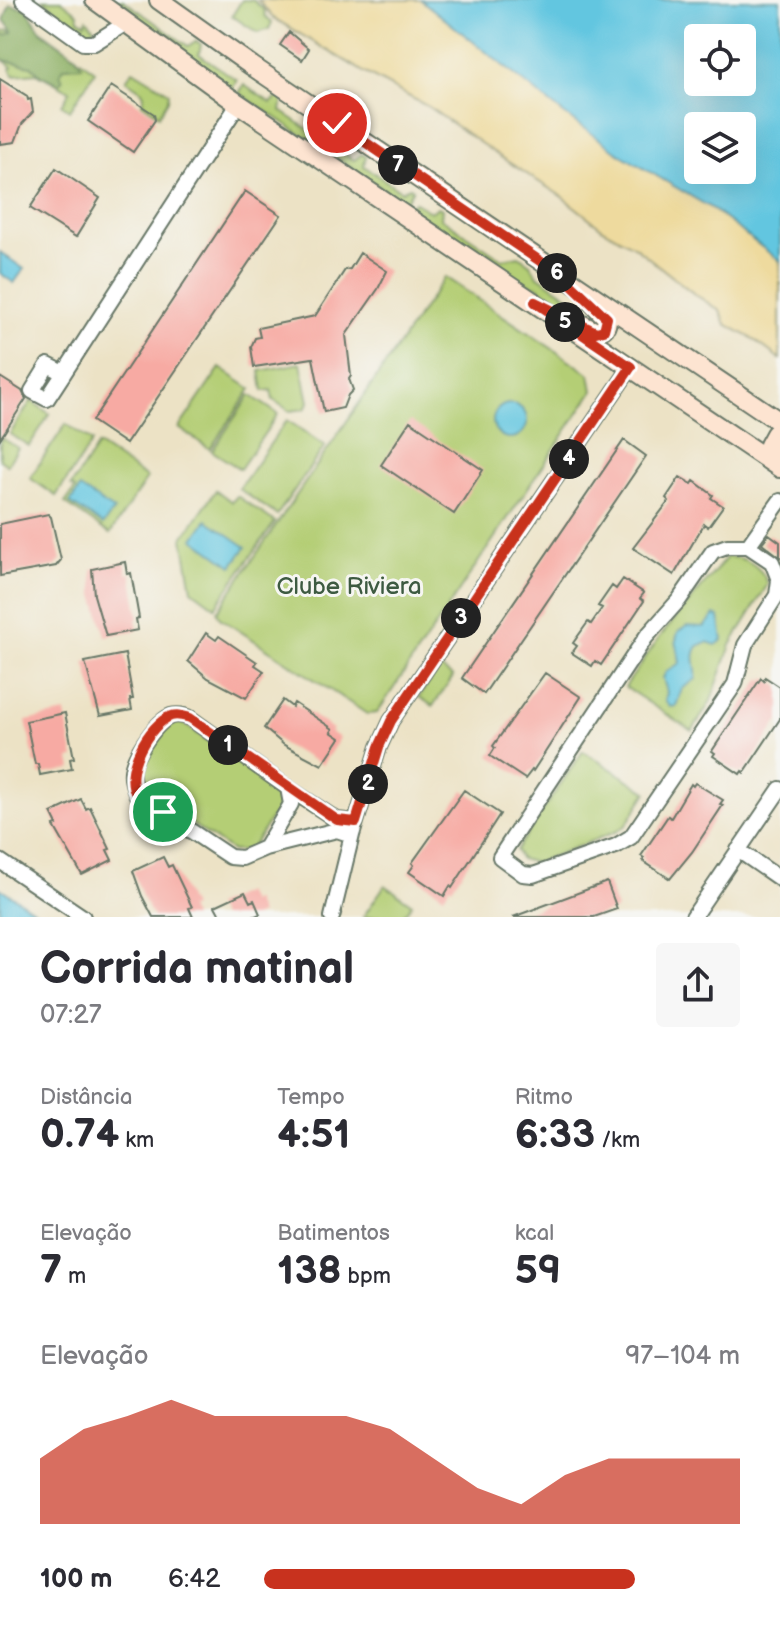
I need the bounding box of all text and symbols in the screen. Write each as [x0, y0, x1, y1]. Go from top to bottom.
map controls [684, 24, 756, 184]
button: locate [684, 24, 756, 96]
pin [303, 89, 371, 157]
icon: check [315, 101, 359, 145]
button: layers [684, 112, 756, 184]
pin: 7 [378, 145, 418, 185]
text: 7 [392, 151, 404, 178]
pin: 6 [537, 253, 577, 293]
text: 6 [550, 259, 564, 286]
pin: 5 [545, 302, 585, 342]
text: 5 [559, 308, 571, 335]
pin: 4 [549, 439, 589, 479]
text: 4 [563, 445, 575, 472]
park label: Clube Riviera [277, 572, 421, 601]
pin: 3 [441, 598, 481, 638]
text: 3 [455, 604, 467, 631]
pin: 1 [208, 725, 248, 765]
text: 1 [223, 731, 233, 758]
pin: 2 [348, 764, 388, 804]
text: 2 [361, 770, 375, 797]
pin [129, 778, 197, 846]
icon: arrive [141, 790, 185, 834]
text: Corrida matinal [40, 943, 354, 996]
button: share [656, 943, 740, 1027]
text: 07:27 [40, 1000, 101, 1031]
text: Distância [40, 1084, 132, 1111]
text: Tempo [277, 1084, 345, 1111]
text: Ritmo [515, 1084, 573, 1111]
text: 0.74 [40, 1111, 119, 1159]
text: 4:51 [277, 1111, 350, 1159]
text: 6:33 [515, 1111, 595, 1159]
text: km [119, 1127, 154, 1154]
text: /km [595, 1127, 640, 1154]
text: Elevação [40, 1220, 132, 1247]
text: Batimentos [277, 1220, 390, 1247]
text: kcal [515, 1220, 554, 1247]
text: 7 [40, 1247, 62, 1295]
text: 138 [277, 1247, 342, 1295]
text: 59 [515, 1247, 561, 1295]
text: m [62, 1263, 86, 1290]
text: bpm [342, 1263, 391, 1290]
text: Elevação [40, 1341, 148, 1372]
text: 97–104 m [625, 1341, 740, 1372]
text: 100 m [40, 1564, 113, 1595]
text: 6:42 [168, 1564, 220, 1595]

